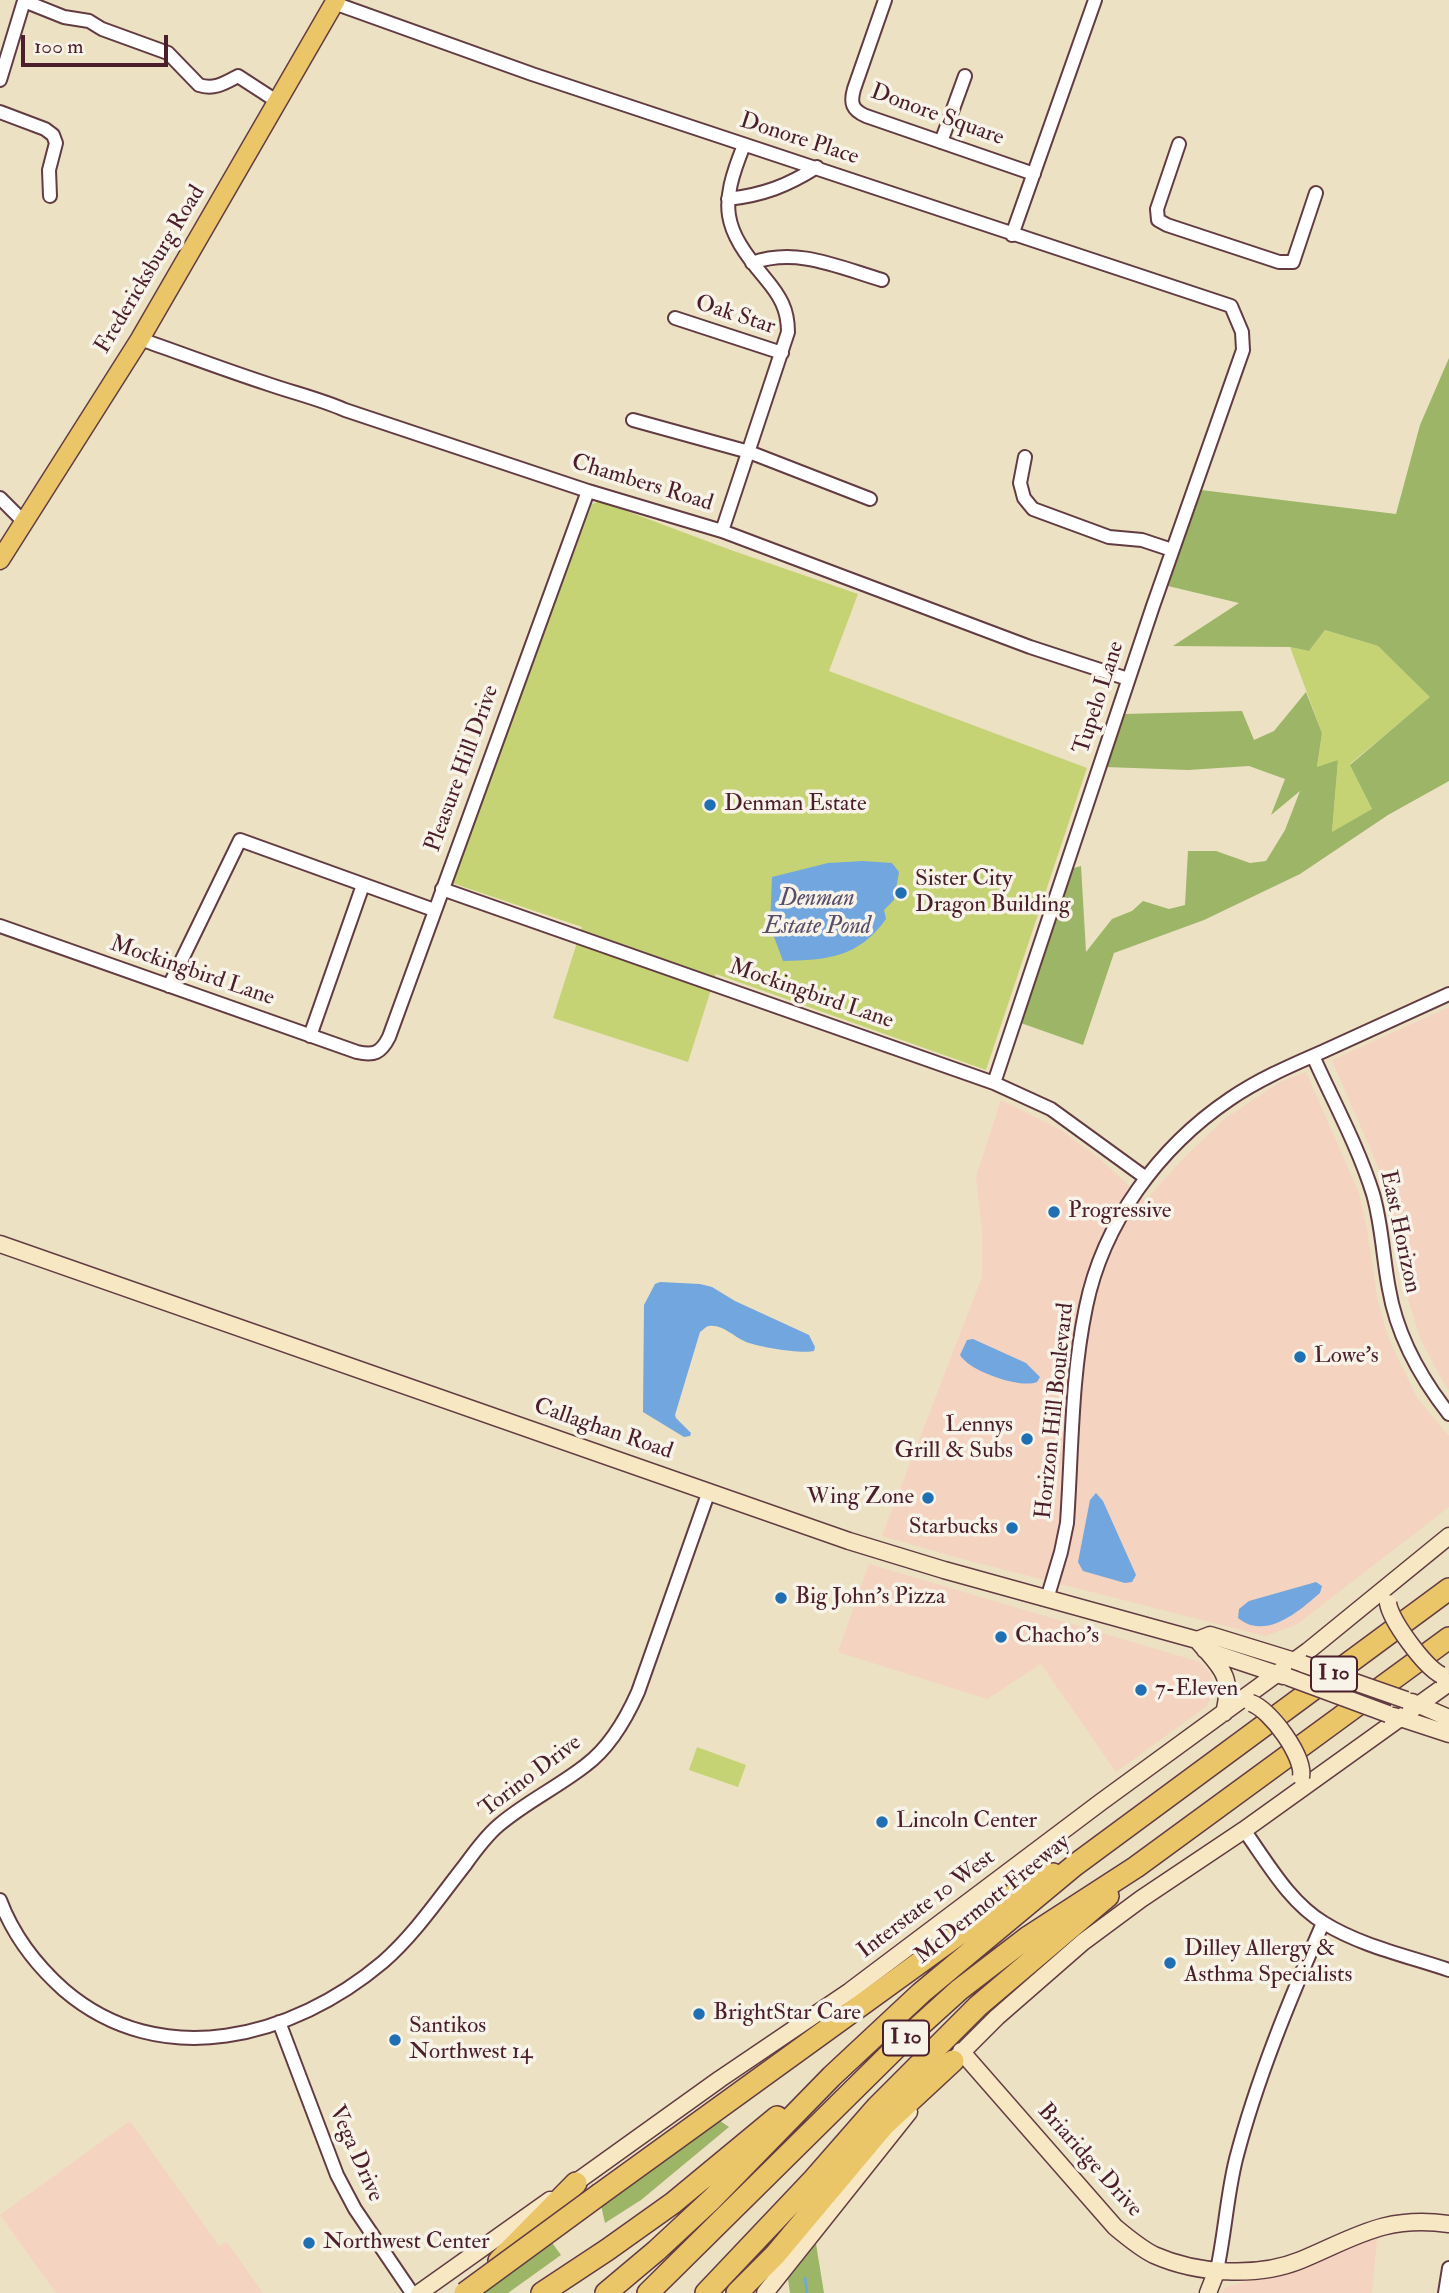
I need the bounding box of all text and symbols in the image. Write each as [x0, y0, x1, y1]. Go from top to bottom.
scale bar [24, 21, 172, 65]
text: 100 m [34, 33, 84, 60]
street label: Donore Square [867, 79, 1007, 153]
street label: Donore Place [736, 108, 862, 172]
street label: Fredericksburg Road [90, 181, 212, 359]
street label: Oak Star [692, 290, 778, 342]
street label: Chambers Road [568, 449, 716, 519]
street label: Tupelo Lane [1069, 638, 1131, 758]
street label: Pleasure Hill Drive [420, 682, 506, 856]
place label: Denman Estate [724, 791, 867, 819]
marker: Denman Estate [702, 797, 718, 813]
place label: Sister City Dragon Building [915, 866, 1070, 920]
marker: Sister City Dragon Building [893, 885, 909, 901]
water label: Denman Estate Pond [763, 886, 871, 942]
street label: Mockingbird Lane [106, 931, 278, 1013]
street label: Mockingbird Lane [725, 954, 897, 1036]
street label: East Horizon [1373, 1168, 1425, 1296]
place label: Progressive [1068, 1198, 1171, 1226]
marker: Progressive [1046, 1204, 1062, 1220]
street label: Horizon Hill Boulevard [1031, 1302, 1081, 1520]
place label: Lowe's [1314, 1343, 1379, 1371]
marker: Lowe's [1292, 1349, 1308, 1365]
street label: Callaghan Road [530, 1393, 676, 1467]
place label: Lennys Grill & Subs [895, 1412, 1013, 1466]
marker: Lennys Grill & Subs [1019, 1431, 1035, 1447]
place label: Wing Zone [807, 1484, 914, 1512]
marker: Wing Zone [920, 1490, 936, 1506]
place label: Starbucks [909, 1514, 998, 1542]
marker: Starbucks [1004, 1520, 1020, 1536]
place label: Big John's Pizza [795, 1584, 945, 1612]
marker: Big John's Pizza [773, 1590, 789, 1606]
place label: Chacho's [1015, 1623, 1099, 1651]
marker: Chacho's [993, 1629, 1009, 1645]
road number: I 10 [1311, 1656, 1357, 1692]
place label: 7-Eleven [1155, 1676, 1238, 1704]
marker: 7-Eleven [1133, 1682, 1149, 1698]
street label: Torino Drive [475, 1730, 587, 1824]
place label: Lincoln Center [896, 1808, 1037, 1836]
marker: Lincoln Center [874, 1814, 890, 1830]
street label: McDermott Freeway [910, 1829, 1076, 1971]
street label: Interstate 10 West [853, 1845, 1001, 1965]
place label: Dilley Allergy & Asthma Specialists [1184, 1936, 1352, 1990]
marker: Dilley Allergy & Asthma Specialists [1162, 1955, 1178, 1971]
place label: BrightStar Care [713, 2000, 861, 2028]
marker: BrightStar Care [691, 2006, 707, 2022]
place label: Santikos Northwest 14 [409, 2013, 532, 2067]
road number: I 10 [883, 2021, 929, 2056]
marker: Santikos Northwest 14 [387, 2032, 403, 2048]
street label: Briaridge Drive [1031, 2098, 1147, 2224]
street label: Vega Drive [322, 2102, 388, 2206]
place label: Northwest Center [323, 2229, 490, 2257]
marker: Northwest Center [301, 2235, 317, 2251]

